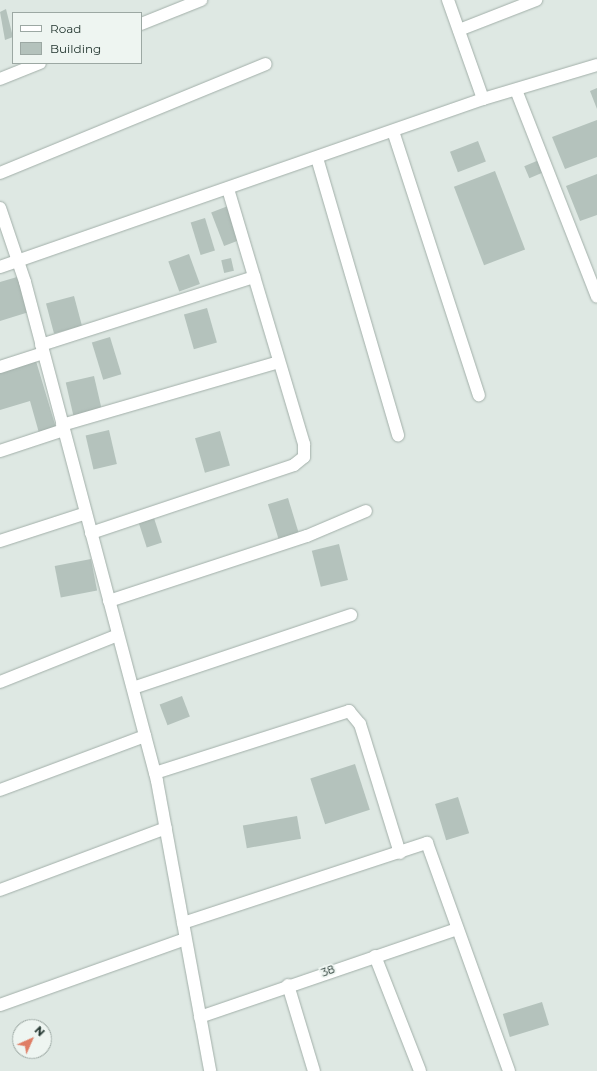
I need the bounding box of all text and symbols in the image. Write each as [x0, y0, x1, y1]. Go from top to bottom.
legend [12, 12, 142, 64]
text: Road [50, 21, 81, 36]
text: Building [50, 41, 101, 56]
street label: 38 [320, 963, 336, 979]
north arrow [12, 1019, 52, 1059]
text: N [32, 1023, 48, 1039]

